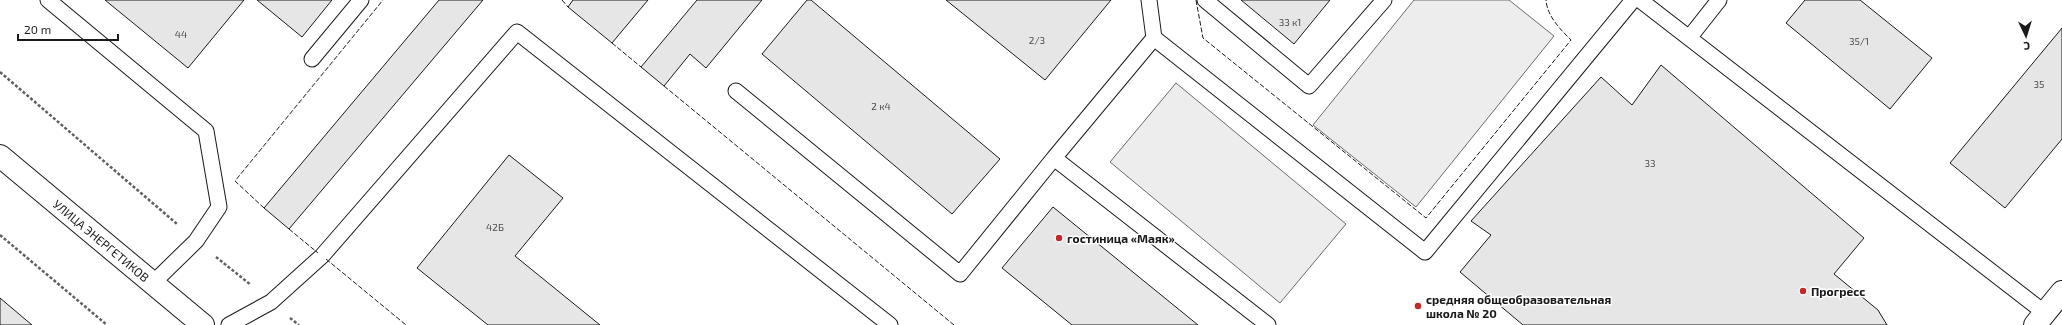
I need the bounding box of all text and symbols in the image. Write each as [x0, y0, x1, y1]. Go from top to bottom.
scale bar [18, 16, 118, 42]
house number: 33 к1 [1279, 16, 1301, 28]
north arrow [2006, 16, 2046, 56]
text: 20 m [24, 22, 51, 36]
house number: 44 [175, 28, 187, 40]
house number: 2/3 [1029, 34, 1045, 46]
house number: 35/1 [1849, 35, 1869, 47]
text: С [2023, 40, 2030, 53]
house number: 35 [2034, 78, 2044, 90]
house number: 2 к4 [871, 100, 891, 112]
house number: 33 [1644, 157, 1656, 169]
street label: УЛИЦА ЭНЕРГЕТИКОВ [51, 197, 152, 284]
house number: 42Б [486, 221, 504, 233]
place label: гостиница «Маяк» [1067, 231, 1175, 245]
marker: гостиница «Маяк» [1054, 233, 1064, 243]
place label: Прогресс [1811, 284, 1865, 298]
marker: Прогресс [1798, 286, 1808, 296]
place label: средняя общеобразовательная школа № 20 [1426, 292, 1611, 320]
marker: средняя общеобразовательная школа № 20 [1413, 301, 1423, 311]

